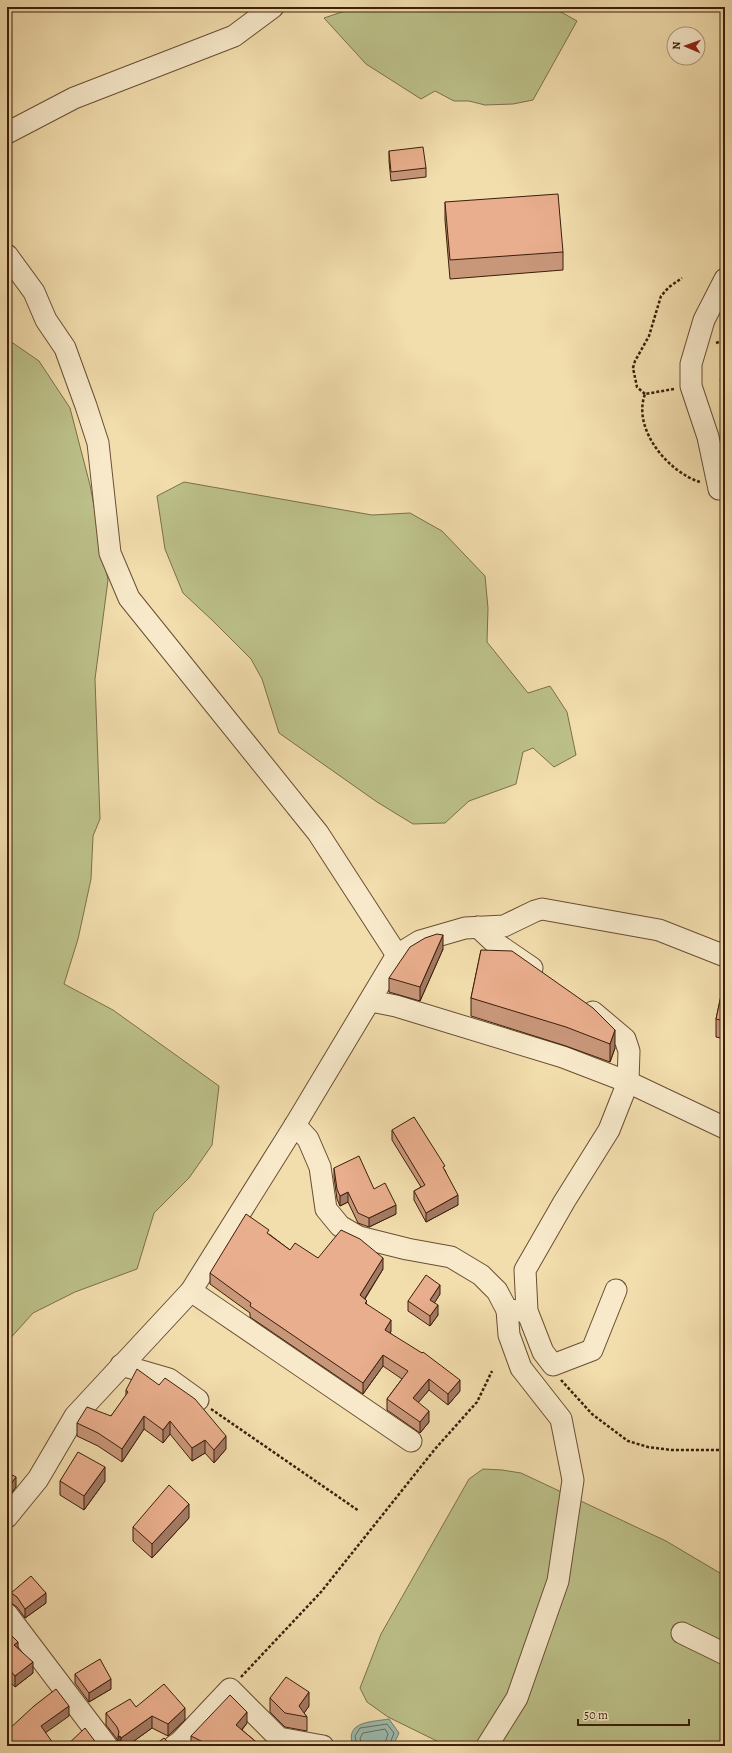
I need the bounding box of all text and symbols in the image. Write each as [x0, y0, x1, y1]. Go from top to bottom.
north arrow [666, 26, 706, 66]
text: N [669, 41, 684, 50]
scale bar [578, 1701, 689, 1727]
text: 50 m [584, 1707, 608, 1723]

